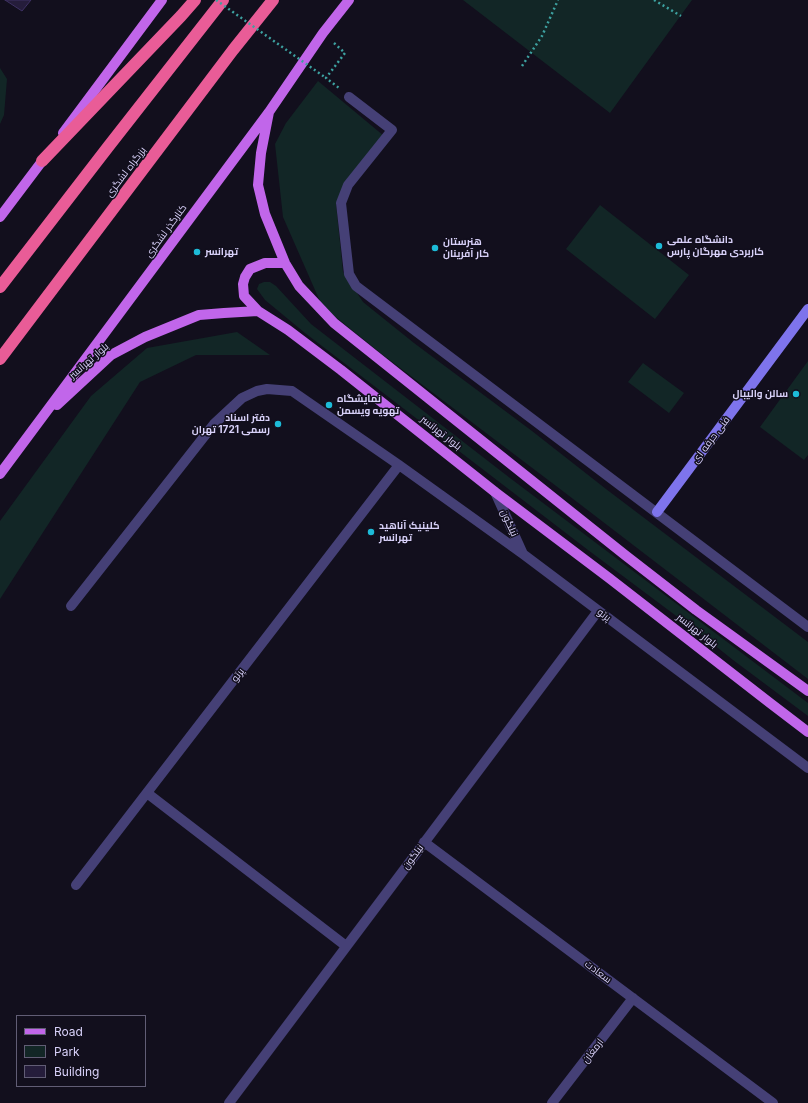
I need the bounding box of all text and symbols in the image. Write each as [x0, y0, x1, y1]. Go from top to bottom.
street label: بزرگراه لشگری [103, 145, 149, 199]
street label: کنارگذر لشگری [143, 202, 189, 260]
place label: دانشگاه علمی کاربردی مهرگان پارس [667, 234, 764, 258]
place label: هنرستان کار آفرینان [443, 236, 489, 260]
marker: دانشگاه علمی کاربردی مهرگان پارس [654, 241, 664, 251]
marker: هنرستان کار آفرینان [430, 243, 440, 253]
place label: تهرانسر [205, 246, 238, 258]
marker: تهرانسر [192, 247, 202, 257]
street label: بلوار تهرانسر [67, 340, 111, 382]
place label: سالن والیبال [733, 388, 788, 400]
marker: سالن والیبال [791, 389, 801, 399]
place label: نمایشگاه تهویه ویسمن [337, 393, 399, 416]
marker: نمایشگاه تهویه ویسمن [324, 400, 334, 410]
place label: دفتر اسناد رسمی 1721 تهران [192, 412, 270, 436]
street label: بلوار تهرانسر [418, 413, 464, 453]
street label: فنی حرفه ای [690, 414, 732, 466]
marker: دفتر اسناد رسمی 1721 تهران [273, 419, 283, 429]
street label: نیلگون [498, 508, 520, 538]
place label: کلینیک آناهید تهرانسر [379, 520, 440, 544]
marker: کلینیک آناهید تهرانسر [366, 527, 376, 537]
street label: پرتو [595, 606, 613, 624]
street label: بلوار تهرانسر [674, 611, 720, 651]
street label: پرتو [229, 666, 247, 684]
street label: نیلگون [400, 842, 426, 872]
street label: سعادت [582, 958, 614, 986]
legend [16, 1015, 146, 1087]
text: Road [54, 1024, 83, 1039]
street label: ارمغان [580, 1036, 606, 1066]
text: Park [54, 1044, 80, 1059]
text: Building [54, 1064, 99, 1079]

